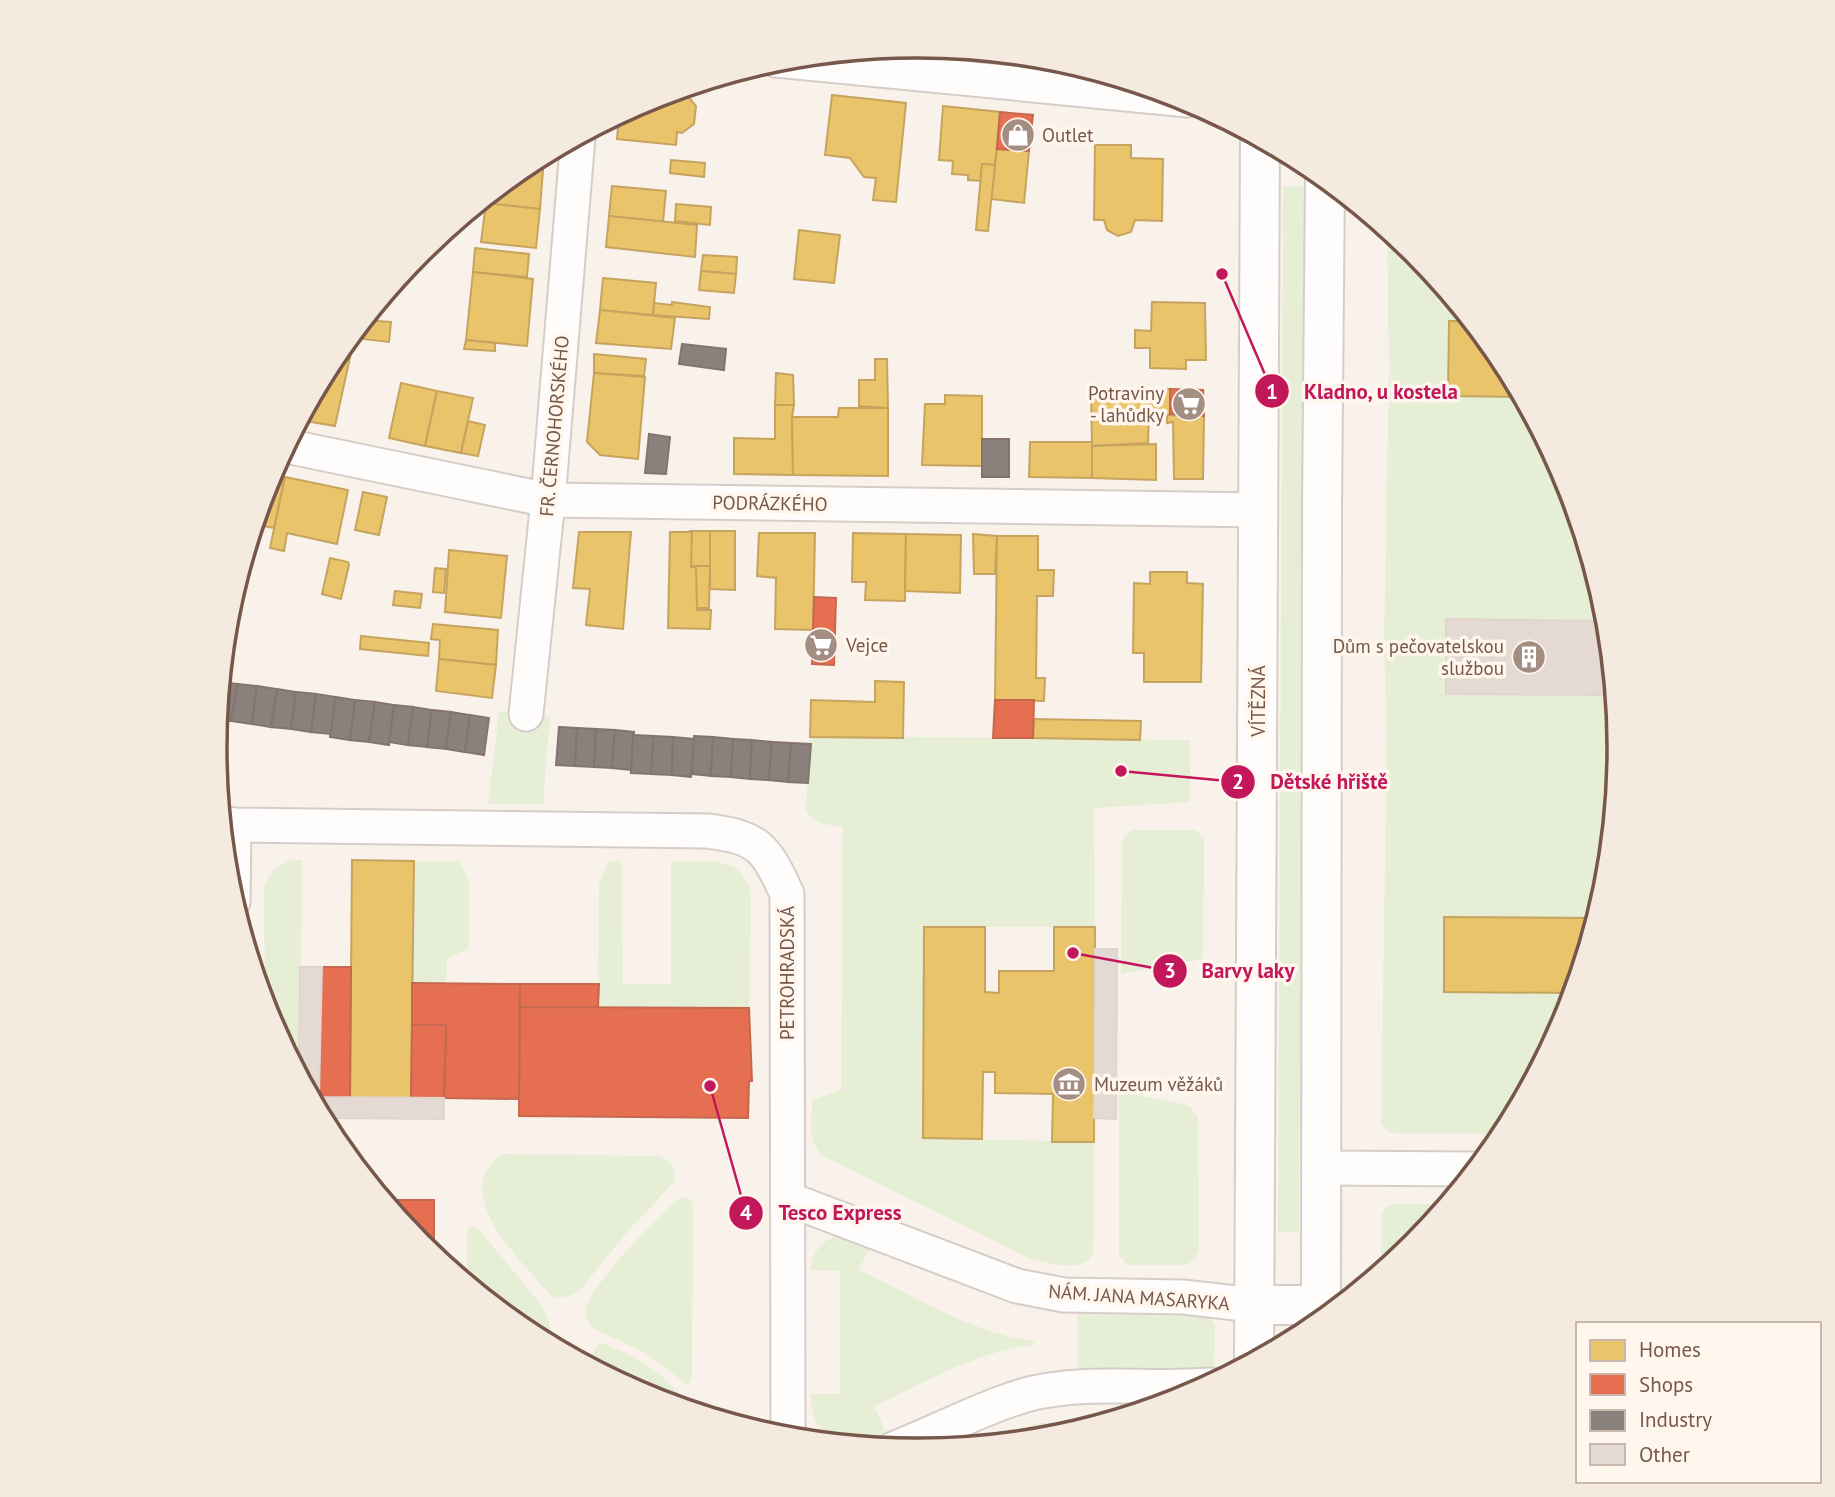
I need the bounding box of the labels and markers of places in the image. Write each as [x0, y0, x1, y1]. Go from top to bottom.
shop icon: Outlet [999, 116, 1037, 154]
place label: Outlet [1042, 123, 1094, 147]
callout: Kladno, u kostela [1255, 370, 1473, 412]
place label: Potraviny - lahůdky [1088, 381, 1164, 427]
supermarket icon: Potraviny - lahůdky [1170, 385, 1208, 423]
supermarket icon: Vejce [802, 626, 840, 664]
place label: Vejce [845, 633, 888, 657]
place label: Dům s pečovatelskou službou [1333, 634, 1504, 680]
building icon: Dům s pečovatelskou službou [1510, 638, 1548, 676]
callout: Dětské hřiště [1221, 761, 1402, 803]
callout: Barvy laky [1152, 950, 1309, 992]
museum icon: Muzeum věžáků [1050, 1065, 1088, 1103]
place label: Muzeum věžáků [1094, 1072, 1223, 1096]
callout: Tesco Express [729, 1192, 915, 1234]

